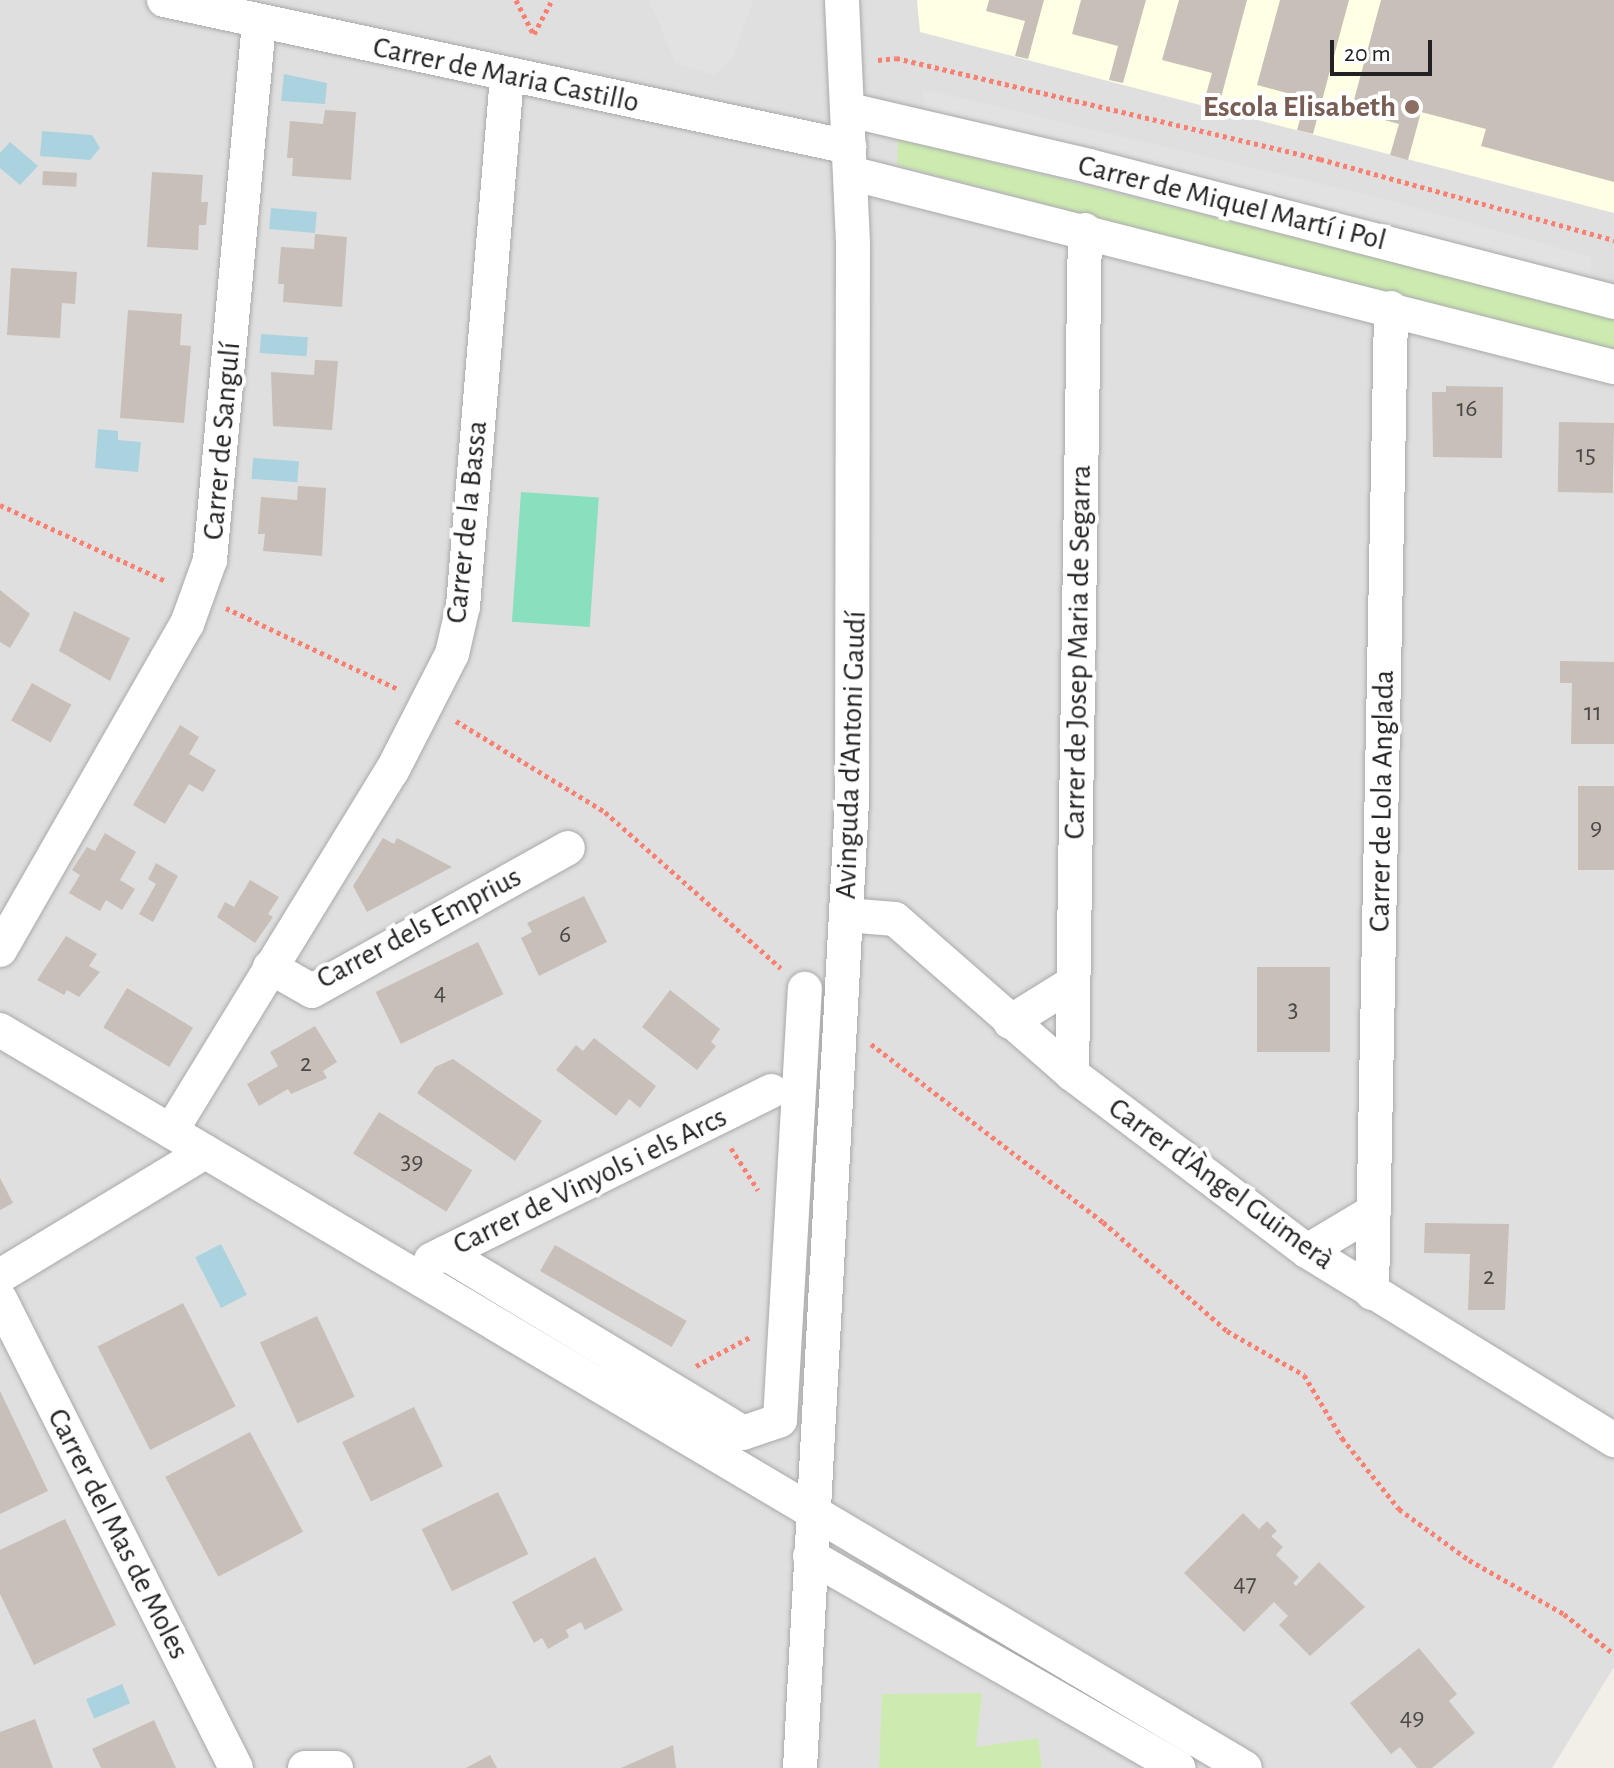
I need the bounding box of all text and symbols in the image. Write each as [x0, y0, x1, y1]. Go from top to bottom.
scale bar [1334, 24, 1436, 74]
street label: Carrer de Maria Castillo [370, 29, 642, 121]
text: 20 m [1344, 42, 1391, 66]
place label: Escola Elisabeth [1203, 89, 1396, 125]
marker: Escola Elisabeth [1403, 98, 1421, 116]
street label: Carrer de Miquel Martí i Pol [1074, 147, 1390, 259]
street label: Carrer de Sangulí [195, 341, 249, 541]
house number: 16 [1456, 393, 1478, 425]
street label: Carrer de la Bassa [438, 419, 496, 625]
house number: 15 [1576, 439, 1596, 471]
street label: Carrer de Josep Maria de Segarra [1057, 464, 1099, 840]
street label: Avinguda d'Antoni Gaudí [828, 610, 874, 900]
street label: Carrer de Lola Anglada [1362, 670, 1402, 932]
house number: 11 [1584, 697, 1602, 729]
house number: 9 [1590, 812, 1602, 844]
street label: Carrer dels Emprius [311, 859, 527, 997]
house number: 6 [559, 919, 571, 951]
house number: 4 [434, 977, 446, 1009]
house number: 3 [1288, 994, 1298, 1026]
house number: 2 [300, 1048, 312, 1080]
street label: Carrer d'Àngel Guimerà [1101, 1090, 1341, 1278]
street label: Carrer de Vinyols i els Arcs [447, 1099, 733, 1263]
house number: 39 [401, 1146, 423, 1178]
house number: 2 [1483, 1261, 1495, 1293]
street label: Carrer del Mas de Moles [39, 1403, 197, 1665]
house number: 47 [1233, 1568, 1257, 1600]
house number: 49 [1400, 1702, 1424, 1734]

